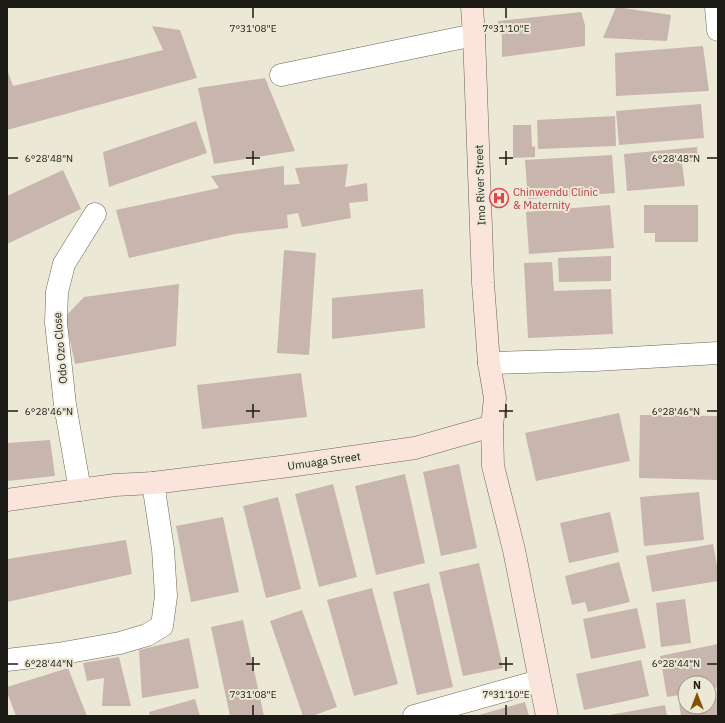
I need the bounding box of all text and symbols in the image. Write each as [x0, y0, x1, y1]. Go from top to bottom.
text: 7°31'08"E [229, 22, 277, 35]
text: 7°31'10"E [482, 22, 530, 35]
street label: Imo River Street [472, 144, 488, 226]
text: 6°28'48"N [25, 152, 73, 165]
text: 6°28'48"N [652, 152, 700, 165]
place label: Chinwendu Clinic & Maternity [513, 185, 598, 212]
hospital icon: Chinwendu Clinic & Maternity [488, 187, 510, 209]
street label: Odo Ozo Close [50, 312, 70, 384]
text: 6°28'46"N [25, 405, 73, 418]
text: 6°28'46"N [652, 405, 700, 418]
street label: Umuaga Street [287, 449, 362, 473]
text: 6°28'44"N [25, 657, 73, 670]
text: 6°28'44"N [652, 657, 700, 670]
north arrow [677, 675, 717, 715]
text: N [693, 678, 701, 692]
text: 7°31'08"E [229, 688, 277, 701]
text: 7°31'10"E [482, 688, 530, 701]

